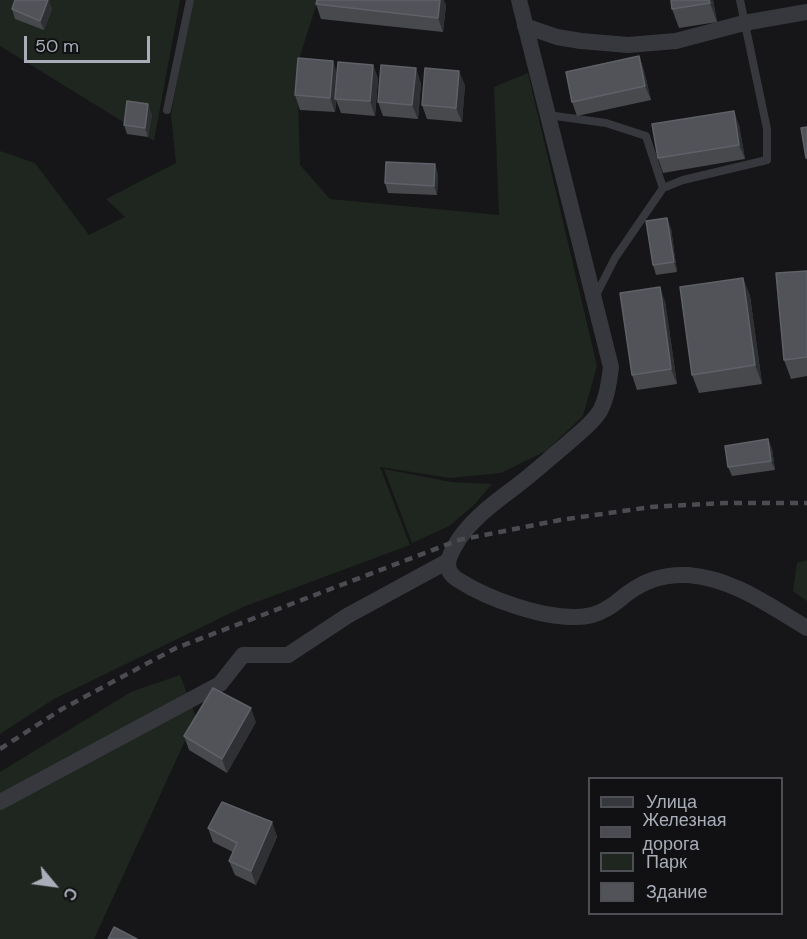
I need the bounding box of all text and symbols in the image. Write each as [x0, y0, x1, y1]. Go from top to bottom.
scale bar [27, 24, 153, 62]
text: 50 m [35, 34, 79, 58]
legend [588, 777, 783, 915]
text: Улица [646, 790, 697, 814]
text: Железная дорога [643, 808, 726, 856]
text: Парк [646, 850, 687, 874]
north arrow [24, 855, 84, 915]
text: Здание [646, 880, 707, 904]
text: С [58, 884, 82, 904]

